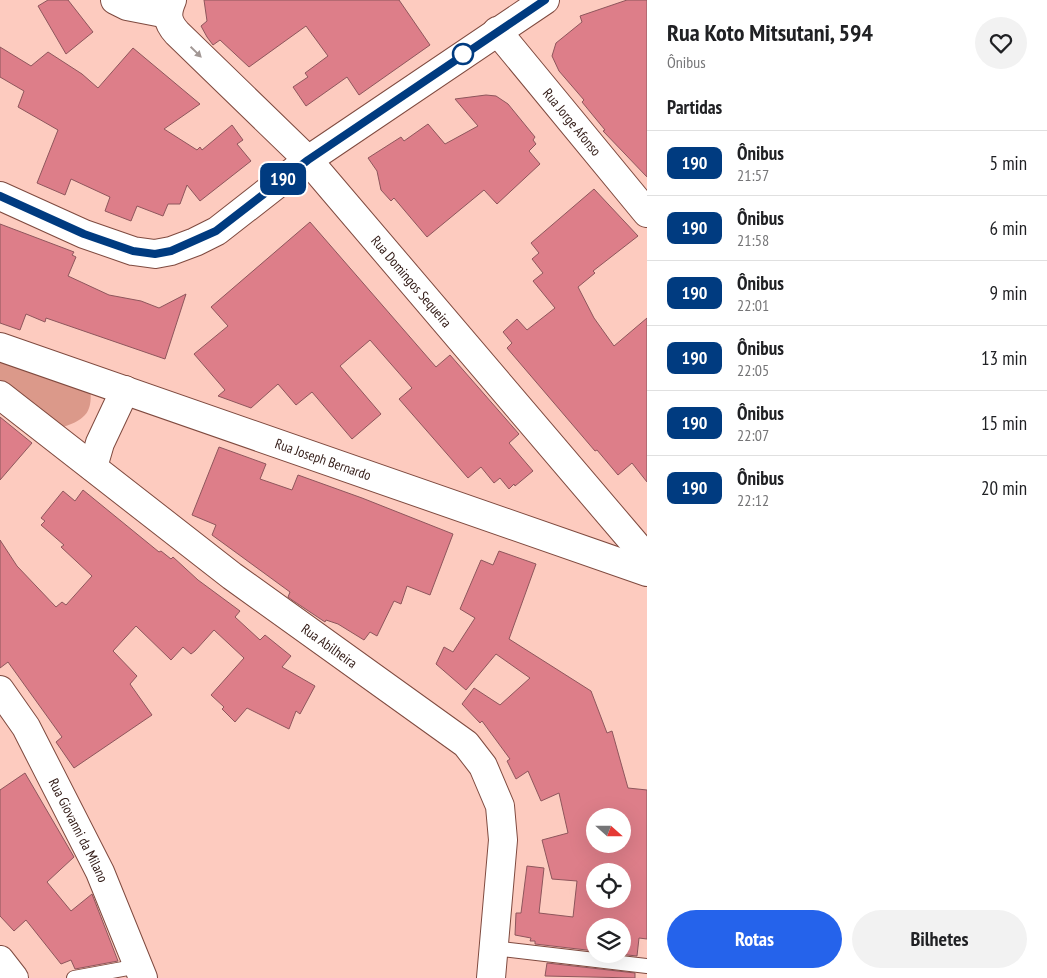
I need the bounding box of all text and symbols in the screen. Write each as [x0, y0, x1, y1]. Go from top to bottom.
text: Rua Koto Mitsutani, 594 [667, 17, 873, 48]
button: heart [975, 17, 1027, 69]
unlabelled marker [452, 43, 474, 65]
one-way arrow [189, 46, 201, 58]
text: Ônibus [667, 52, 706, 72]
street label: Rua Jorge Afonso [539, 85, 605, 160]
text: Partidas [667, 95, 722, 119]
text: Ônibus [737, 141, 784, 165]
text: 190 [682, 151, 707, 174]
text: 5 min [990, 151, 1027, 175]
line badge: 190 [254, 163, 312, 195]
text: 21:57 [737, 165, 769, 185]
text: 190 [270, 167, 296, 190]
text: Ônibus [737, 206, 784, 230]
text: 190 [682, 216, 707, 239]
text: 6 min [990, 216, 1027, 240]
text: 21:58 [737, 230, 769, 250]
street label: Rua Domingos Sequeira [367, 232, 456, 331]
text: Ônibus [737, 271, 784, 295]
text: 190 [682, 281, 707, 304]
text: 9 min [990, 281, 1027, 305]
text: 22:01 [737, 295, 769, 315]
text: Ônibus [737, 336, 784, 360]
text: 190 [682, 346, 707, 369]
text: 13 min [981, 346, 1027, 370]
text: 22:05 [737, 360, 769, 380]
text: Ônibus [737, 401, 784, 425]
text: 190 [682, 411, 707, 434]
text: 15 min [981, 411, 1027, 435]
text: 22:07 [737, 425, 769, 445]
street label: Rua Joseph Bernardo [273, 434, 373, 484]
text: Ônibus [737, 466, 784, 490]
text: 190 [682, 476, 707, 499]
text: 20 min [981, 476, 1027, 500]
text: 22:12 [737, 490, 769, 510]
street label: Rua Abilheira [298, 620, 361, 672]
street label: Rua Giovanni da Milano [45, 775, 112, 885]
north arrow [586, 808, 631, 852]
map controls [586, 808, 631, 963]
button: locate [586, 863, 631, 908]
button: Rotas [667, 910, 842, 968]
button: Bilhetes [852, 910, 1027, 968]
button: layers [586, 918, 631, 963]

